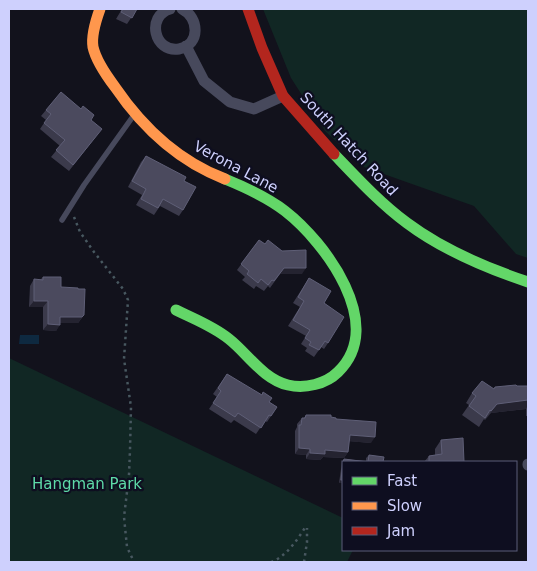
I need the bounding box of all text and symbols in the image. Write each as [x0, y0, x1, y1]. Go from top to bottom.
street label: South Hatch Road [296, 89, 402, 199]
street label: Verona Lane [191, 137, 281, 197]
legend [342, 461, 517, 551]
text: Fast [387, 472, 417, 490]
park label: Hangman Park [32, 475, 142, 493]
text: Slow [387, 497, 422, 515]
text: Jam [386, 522, 415, 540]

